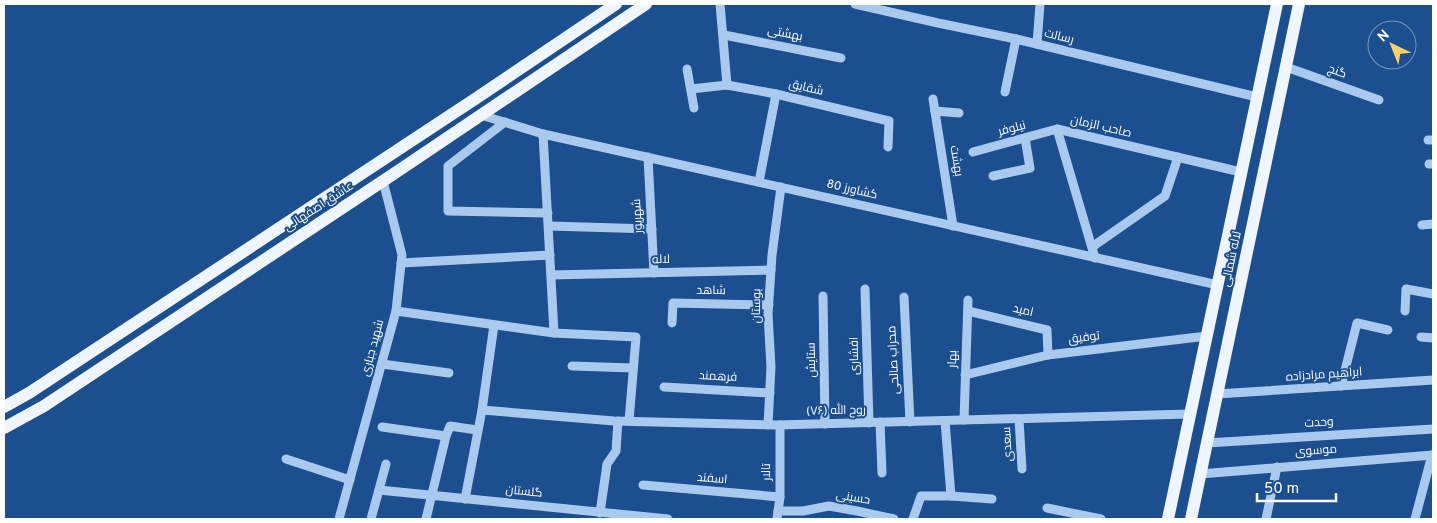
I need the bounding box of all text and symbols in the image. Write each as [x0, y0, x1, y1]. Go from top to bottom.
north arrow [1367, 20, 1417, 70]
street label: بهشتی [766, 23, 804, 45]
street label: رسالت [1043, 26, 1075, 48]
text: N [1375, 27, 1394, 46]
street label: گنج [1325, 61, 1349, 83]
street label: شقایق [787, 76, 825, 100]
street label: صاحب الزمان [1069, 112, 1133, 142]
street label: نیلوفر [995, 118, 1028, 141]
street label: بهشت [946, 144, 966, 178]
street label: کشاورز 80 [825, 176, 879, 204]
street label: عاشق اصفهانی [281, 178, 357, 236]
street label: شهریور [629, 198, 647, 235]
street label: لاله شمالی [1218, 230, 1246, 288]
street label: لاله [652, 252, 670, 268]
street label: شاهد [696, 283, 726, 299]
street label: بوستان [749, 288, 765, 324]
street label: امید [1011, 301, 1035, 321]
street label: شهید جباری [358, 318, 388, 378]
street label: محراب صالحی [884, 325, 904, 395]
street label: توفیق [1067, 328, 1101, 348]
street label: افشاری [847, 337, 863, 375]
street label: ستایش [804, 342, 820, 378]
street label: بهار [945, 350, 961, 369]
street label: ابراهیم مرادزاده [1285, 364, 1363, 386]
street label: فرهمند [698, 368, 738, 386]
street label: روح الله (۷۶) [806, 401, 866, 420]
street label: وحدت [1304, 414, 1334, 432]
street label: سعدی [999, 426, 1017, 462]
street label: موسوی [1294, 442, 1338, 460]
street label: تالار [759, 462, 775, 482]
street label: اسفند [696, 470, 728, 488]
scale bar [1257, 470, 1336, 502]
text: 50 m [1264, 480, 1299, 499]
street label: گلستان [505, 482, 543, 502]
street label: حسینی [835, 487, 871, 509]

